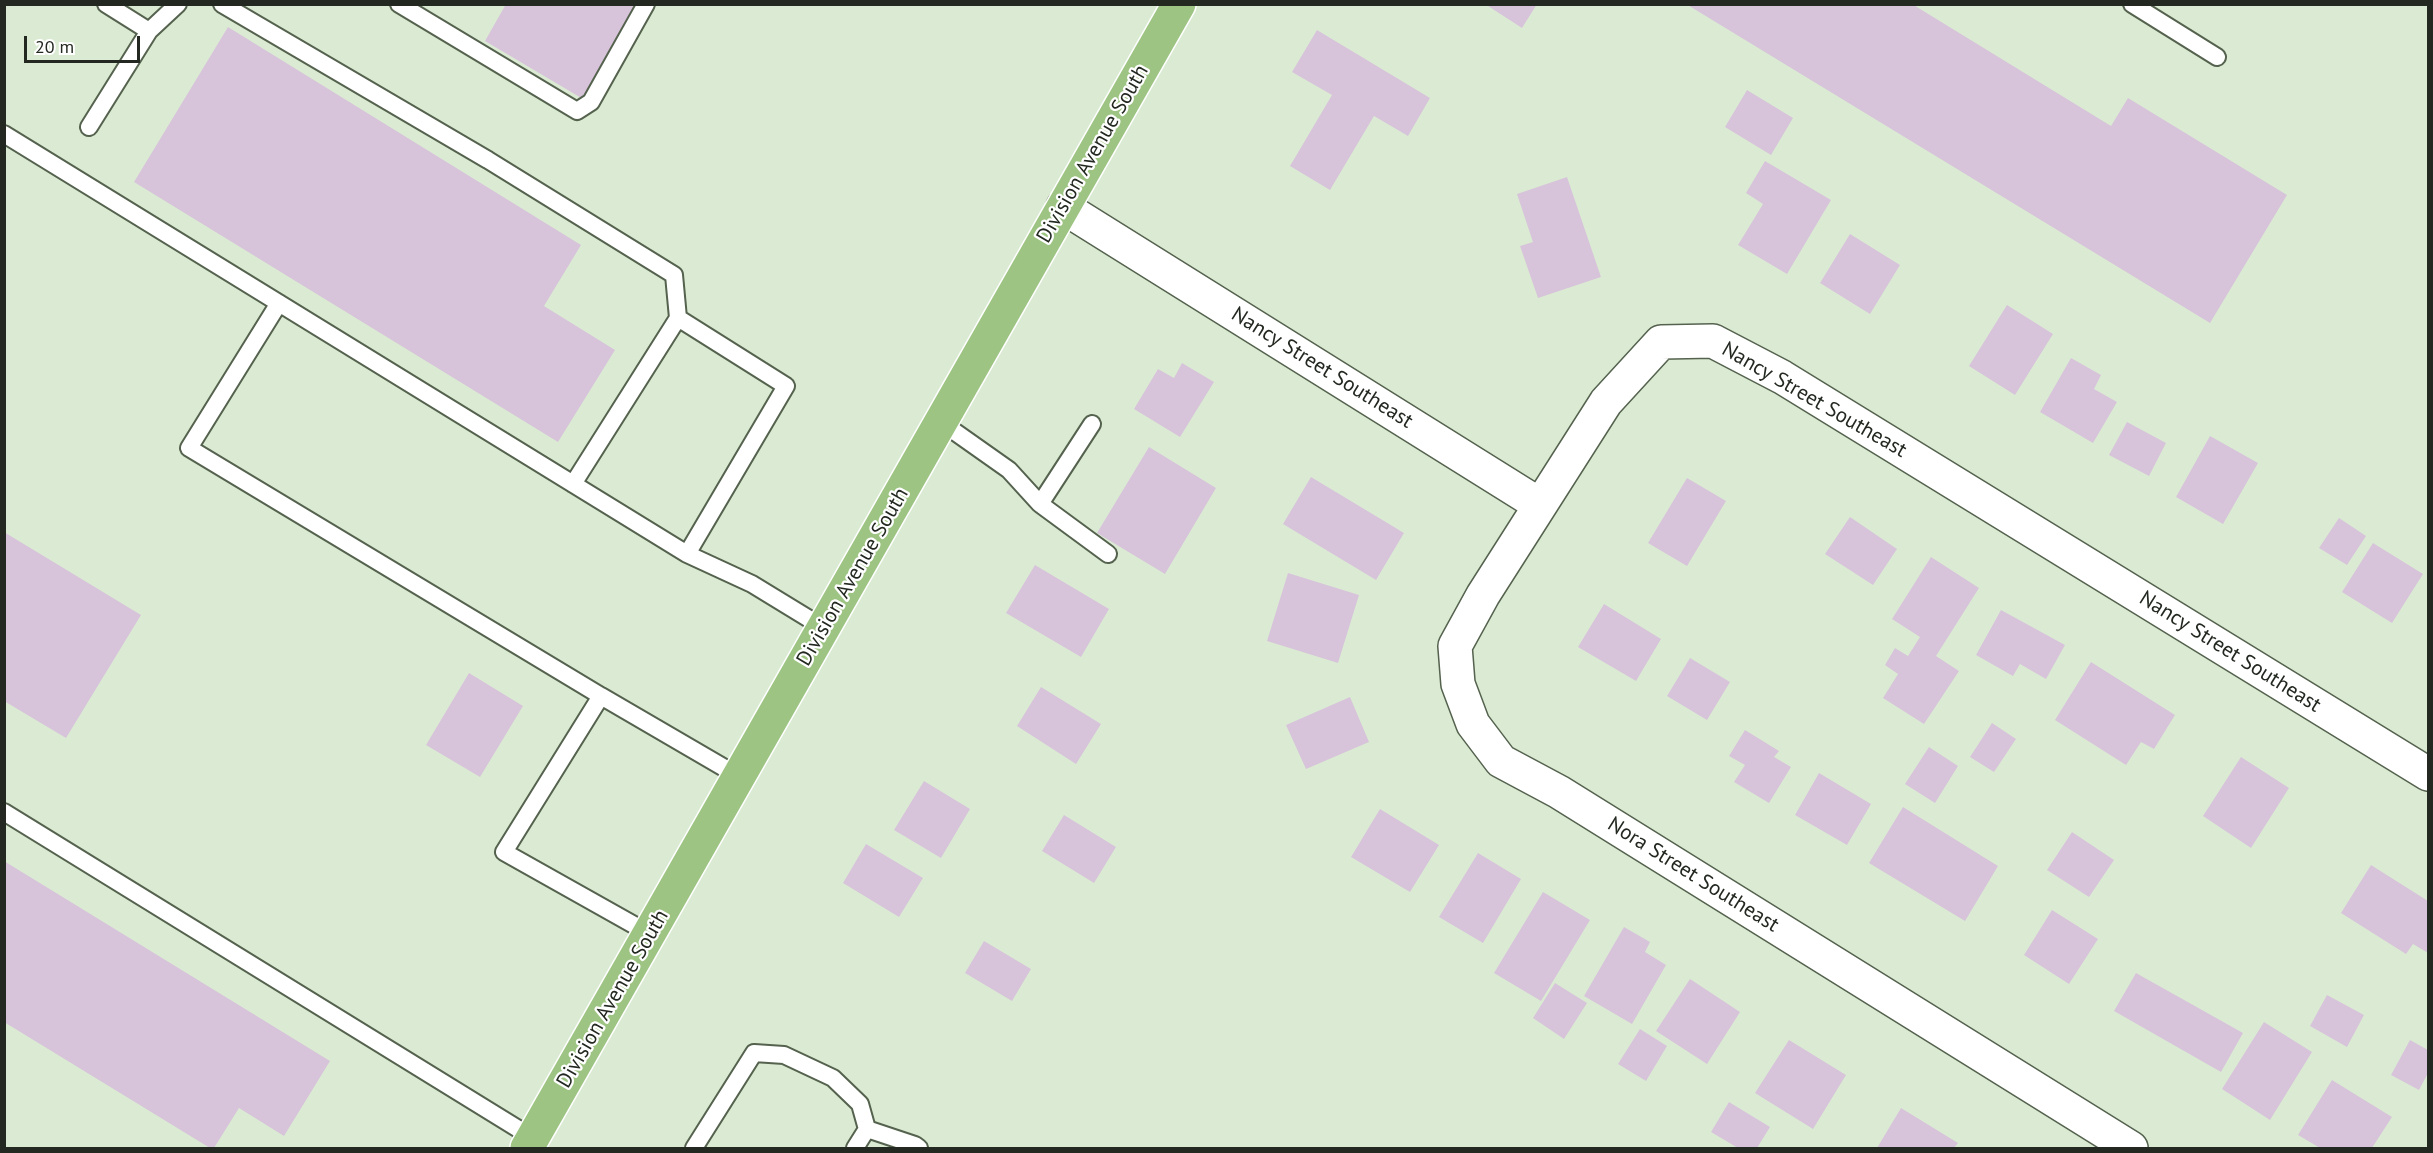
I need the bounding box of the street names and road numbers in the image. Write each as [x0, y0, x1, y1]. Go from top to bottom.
street label: Division Avenue South [1032, 60, 1154, 248]
street label: Nancy Street Southeast [1227, 302, 1417, 434]
street label: Nancy Street Southeast [1717, 337, 1911, 463]
street label: Division Avenue South [792, 483, 914, 671]
street label: Nancy Street Southeast [2135, 586, 2325, 718]
street label: Nora Street Southeast [1603, 812, 1783, 938]
street label: Division Avenue South [552, 905, 674, 1093]

